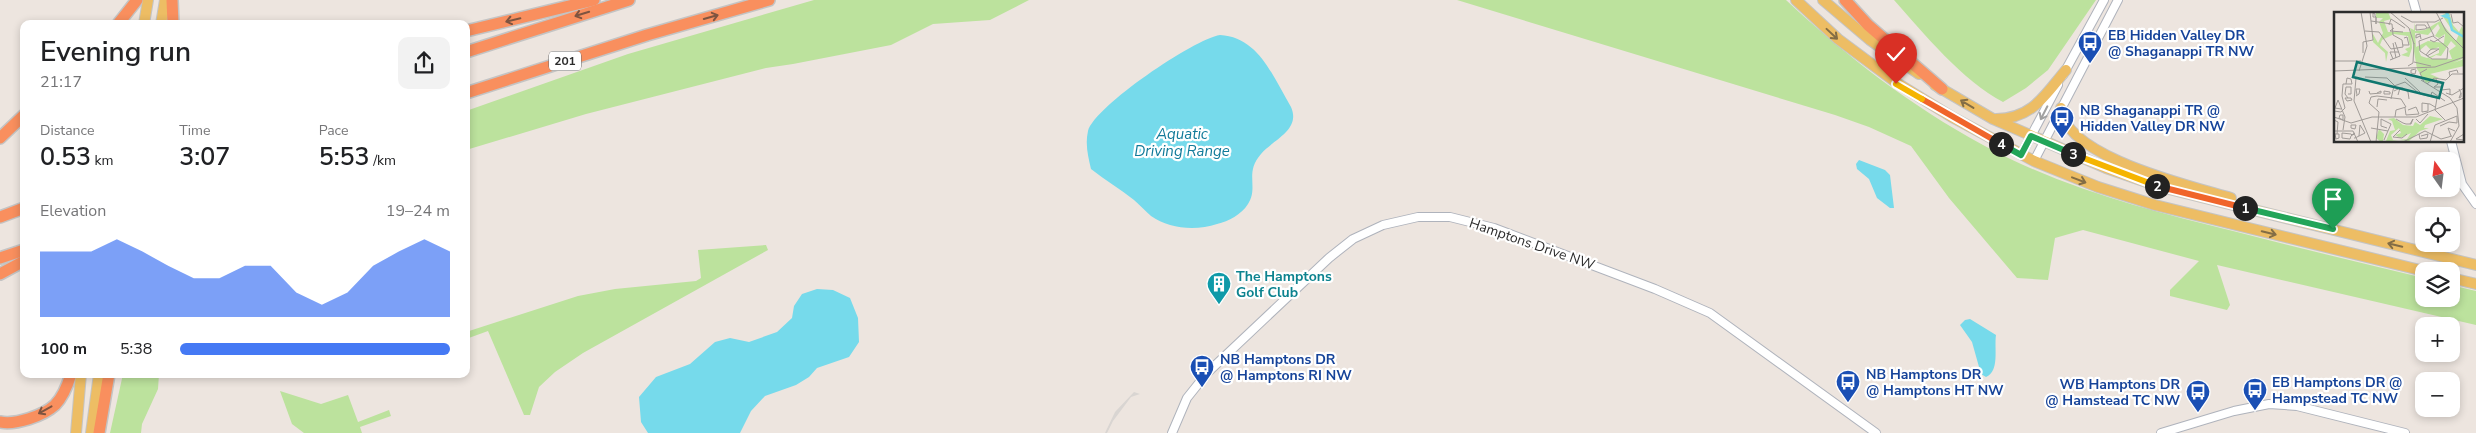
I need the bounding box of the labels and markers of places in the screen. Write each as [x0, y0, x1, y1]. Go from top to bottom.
place label: EB Hidden Valley DR @ Shaganappi TR NW [2108, 26, 2254, 61]
bus stop icon: EB Hidden Valley DR @ Shaganappi TR NW [2077, 30, 2103, 64]
pin [1875, 33, 1917, 84]
place label: NB Shaganappi TR @ Hidden Valley DR NW [2080, 101, 2226, 136]
bus stop icon: NB Shaganappi TR @ Hidden Valley DR NW [2049, 105, 2075, 139]
pin: 4 [1988, 132, 2014, 156]
pin: 3 [2060, 142, 2086, 166]
pin: 2 [2144, 174, 2170, 198]
pin [2312, 178, 2354, 229]
pin: 1 [2232, 196, 2258, 220]
place label: The Hamptons Golf Club [1236, 267, 1332, 302]
building icon: The Hamptons Golf Club [1206, 271, 1232, 305]
place label: NB Hamptons DR @ Hamptons RI NW [1220, 350, 1352, 385]
bus stop icon: NB Hamptons DR @ Hamptons RI NW [1189, 354, 1215, 388]
place label: NB Hamptons DR @ Hamptons HT NW [1866, 365, 2004, 400]
bus stop icon: NB Hamptons DR @ Hamptons HT NW [1835, 369, 1861, 403]
place label: EB Hamptons DR @ Hampstead TC NW [2272, 373, 2402, 408]
place label: WB Hamptons DR @ Hamstead TC NW [2045, 375, 2180, 410]
bus stop icon: EB Hamptons DR @ Hampstead TC NW [2242, 377, 2268, 411]
bus stop icon: WB Hamptons DR @ Hamstead TC NW [2185, 379, 2211, 413]

